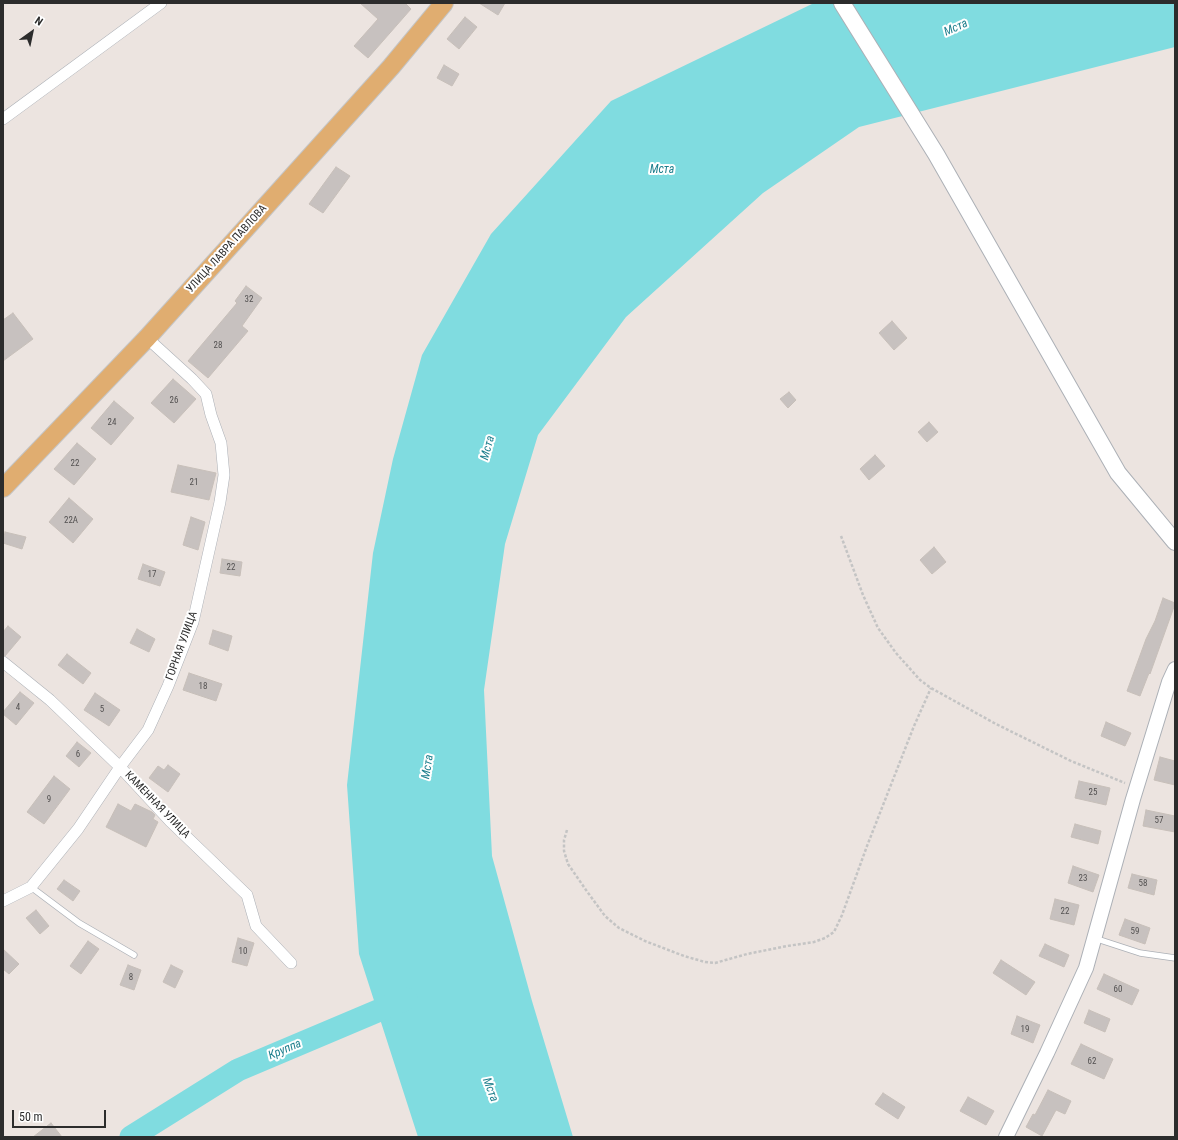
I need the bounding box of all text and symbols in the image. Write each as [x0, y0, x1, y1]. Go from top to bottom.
north arrow [12, 12, 52, 52]
text: N [32, 14, 45, 29]
water label: Мста [942, 16, 970, 40]
water label: Мста [650, 163, 674, 177]
street label: УЛИЦА ЛАВРА ПАВЛОВА [184, 202, 270, 296]
house number: 32 [245, 295, 253, 305]
house number: 28 [214, 341, 222, 351]
house number: 26 [170, 396, 178, 406]
house number: 24 [108, 418, 116, 428]
water label: Мста [478, 434, 498, 462]
house number: 22 [71, 459, 79, 469]
house number: 21 [190, 478, 198, 488]
house number: 22А [64, 516, 78, 526]
house number: 22 [227, 563, 235, 573]
house number: 17 [148, 570, 156, 580]
street label: ГОРНАЯ УЛИЦА [163, 610, 201, 682]
house number: 18 [199, 682, 207, 692]
house number: 4 [16, 703, 20, 713]
house number: 5 [100, 705, 104, 715]
house number: 6 [76, 750, 80, 760]
water label: Мста [419, 754, 437, 780]
street label: КАМЕННАЯ УЛИЦА [122, 769, 192, 841]
house number: 25 [1089, 788, 1097, 798]
house number: 9 [47, 795, 51, 805]
house number: 57 [1155, 816, 1163, 826]
house number: 23 [1079, 874, 1087, 884]
house number: 58 [1139, 879, 1147, 889]
house number: 22 [1061, 907, 1069, 917]
house number: 59 [1131, 927, 1139, 937]
house number: 10 [239, 947, 247, 957]
house number: 8 [129, 973, 133, 983]
house number: 60 [1114, 985, 1122, 995]
house number: 19 [1021, 1025, 1029, 1035]
water label: Круппа [266, 1037, 304, 1063]
house number: 62 [1088, 1057, 1096, 1067]
water label: Мста [479, 1076, 501, 1104]
scale bar [14, 1102, 108, 1128]
text: 50 m [19, 1110, 43, 1124]

